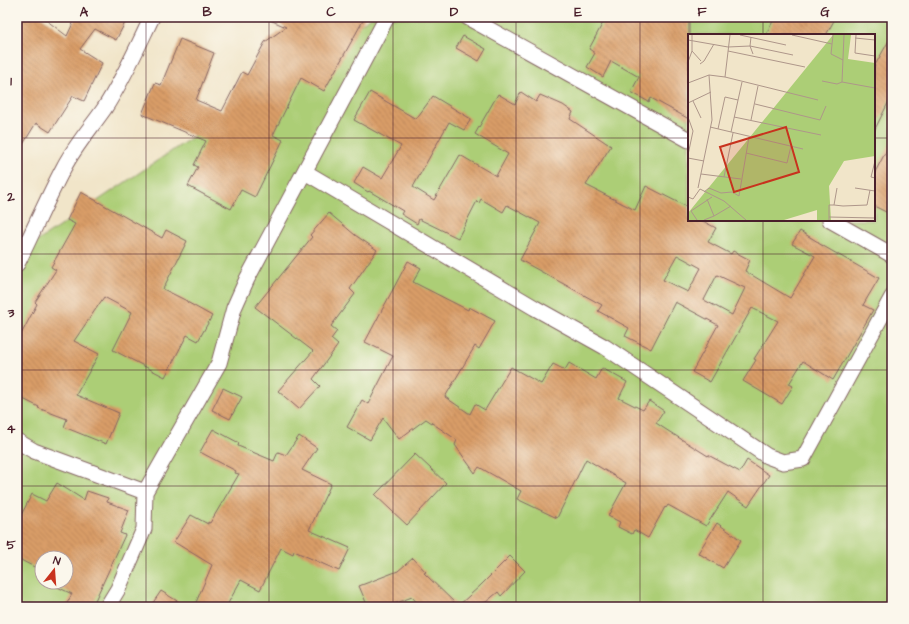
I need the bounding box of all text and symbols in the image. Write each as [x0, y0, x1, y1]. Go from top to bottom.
text: A [80, 3, 89, 21]
text: B [202, 3, 212, 21]
text: C [326, 3, 336, 21]
text: D [450, 3, 459, 21]
text: E [574, 3, 582, 21]
text: F [697, 3, 707, 21]
text: G [820, 3, 830, 21]
inset map [688, 34, 875, 221]
text: 1 [10, 72, 12, 90]
text: 2 [6, 188, 15, 206]
text: 3 [7, 304, 15, 322]
text: 4 [7, 420, 16, 438]
text: 5 [6, 536, 16, 554]
north arrow [34, 550, 74, 590]
text: N [51, 553, 62, 569]

